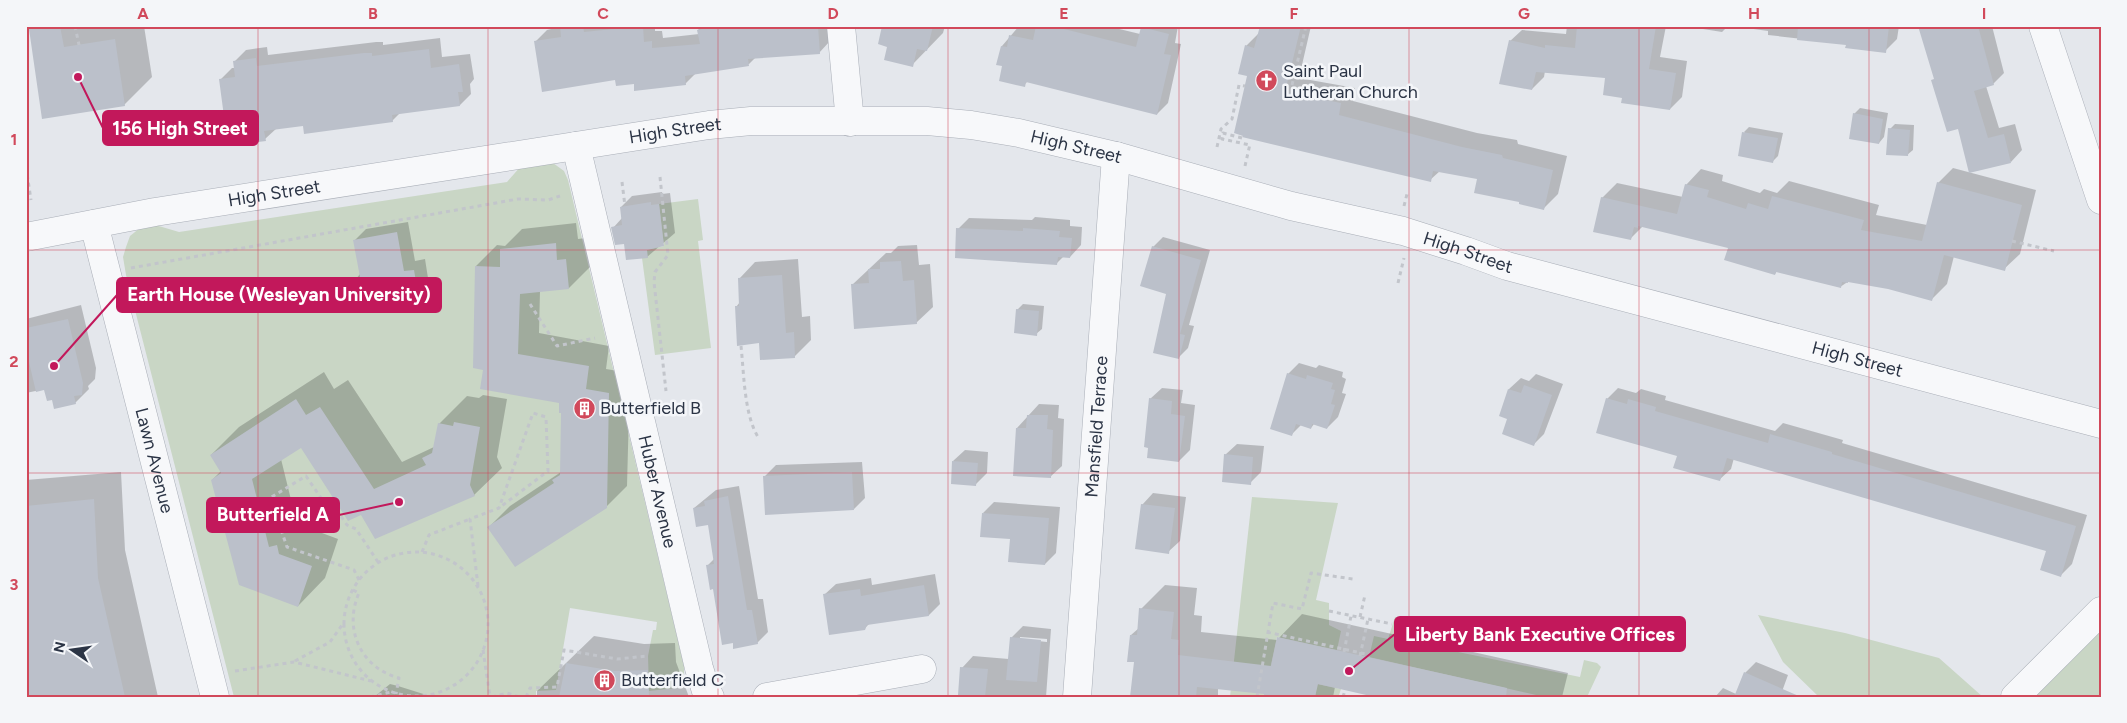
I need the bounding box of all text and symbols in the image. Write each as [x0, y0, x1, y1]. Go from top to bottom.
text: A [137, 4, 149, 23]
text: B [368, 4, 378, 23]
text: C [597, 4, 609, 23]
text: D [827, 4, 839, 23]
text: E [1059, 4, 1069, 23]
text: F [1290, 4, 1299, 23]
text: G [1518, 4, 1530, 23]
text: H [1748, 4, 1760, 23]
text: I [1982, 4, 1986, 23]
place label: Saint Paul Lutheran Church [1283, 60, 1418, 103]
church icon: Saint Paul Lutheran Church [1255, 69, 1279, 93]
callout: 156 High Street [103, 111, 258, 145]
street label: High Street [627, 113, 723, 148]
text: 156 High Street [112, 117, 248, 140]
street label: High Street [1028, 125, 1125, 168]
text: 1 [11, 130, 17, 149]
street label: High Street [226, 175, 322, 211]
street label: High Street [1420, 227, 1515, 278]
callout: Earth House (Wesleyan University) [117, 278, 441, 312]
text: Earth House (Wesleyan University) [127, 283, 431, 306]
street label: High Street [1810, 337, 1905, 382]
text: 2 [9, 352, 19, 371]
street label: Mansfield Terrace [1080, 355, 1113, 498]
building icon: Butterfield B [572, 396, 596, 420]
place label: Butterfield B [600, 397, 701, 419]
street label: Lawn Avenue [130, 405, 179, 516]
street label: Huber Avenue [633, 433, 681, 550]
callout: Butterfield A [207, 498, 339, 532]
text: Butterfield A [217, 503, 330, 526]
text: 3 [10, 575, 19, 594]
callout: Liberty Bank Executive Offices [1395, 617, 1685, 651]
text: Liberty Bank Executive Offices [1405, 623, 1675, 646]
north arrow [48, 626, 98, 676]
text: N [50, 640, 69, 654]
building icon: Butterfield C [593, 668, 617, 692]
place label: Butterfield C [621, 669, 724, 691]

